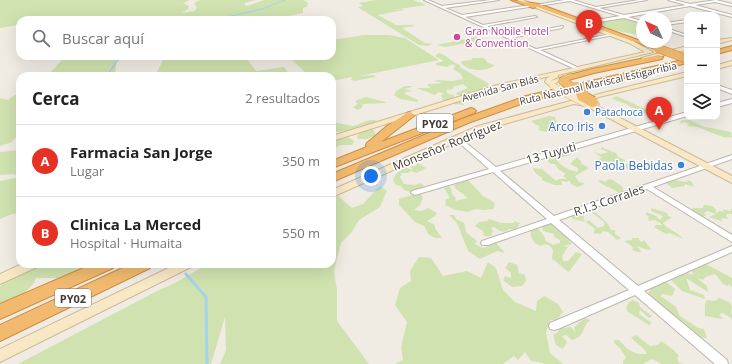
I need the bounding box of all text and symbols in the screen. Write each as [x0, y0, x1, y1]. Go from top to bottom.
pin: B [576, 10, 602, 43]
north arrow [636, 12, 672, 48]
map controls [684, 12, 720, 120]
button: + [684, 12, 720, 48]
search box [16, 16, 336, 60]
place label: Gran Nobile Hotel & Convention [465, 24, 549, 50]
icon: search [30, 27, 52, 49]
text: Buscar aquí [62, 28, 144, 48]
marker: Gran Nobile Hotel & Convention [452, 32, 462, 42]
button: − [684, 48, 720, 84]
street label: Ruta Nacional Mariscal Estigarribia [518, 58, 678, 108]
street label: Avenida San Blás [460, 71, 540, 105]
button: layers [684, 84, 720, 120]
text: Cerca [32, 87, 80, 110]
text: 2 resultados [245, 89, 320, 107]
pin: A [646, 97, 672, 130]
place label: Patachoca [595, 105, 643, 119]
marker: Patachoca [582, 107, 592, 117]
road number: PY02 [417, 114, 453, 132]
street label: Monseñor Rodríguez [390, 115, 505, 175]
place label: Arco Iris [548, 118, 594, 135]
marker: Arco Iris [597, 121, 607, 131]
street label: 13 Tuyuti [524, 138, 578, 168]
text: Farmacia San Jorge [70, 142, 213, 162]
text: A [41, 152, 49, 170]
text: 350 m [282, 152, 320, 170]
place label: Paola Bebidas [594, 157, 673, 174]
marker: Paola Bebidas [676, 160, 686, 170]
text: Lugar [70, 162, 104, 180]
your location [361, 166, 381, 186]
street label: R.I.3 Corrales [571, 180, 647, 220]
text: Clinica La Merced [70, 214, 201, 234]
text: B [41, 224, 49, 242]
text: 550 m [282, 224, 320, 242]
text: Hospital · Humaita [70, 234, 182, 252]
road number: PY02 [55, 289, 91, 307]

